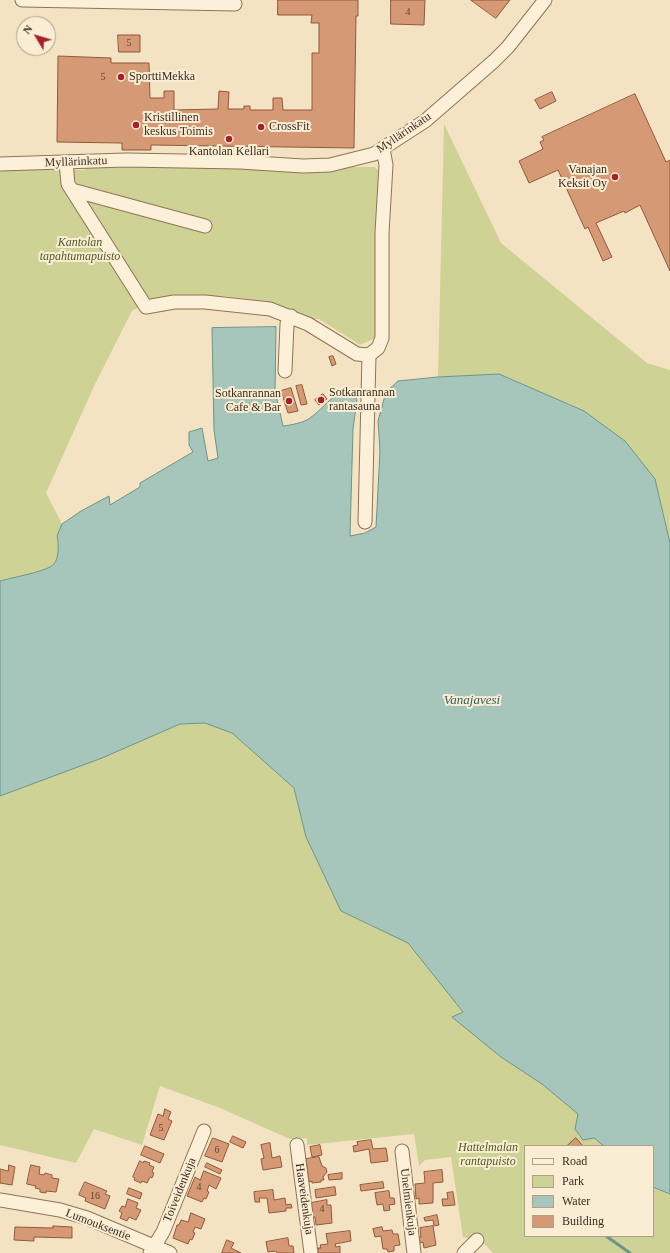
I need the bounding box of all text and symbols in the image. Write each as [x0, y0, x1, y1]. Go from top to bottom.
house number: 4 [406, 6, 410, 18]
north arrow [16, 16, 56, 56]
text: N [20, 22, 35, 36]
house number: 5 [126, 37, 132, 49]
place label: SporttiMekka [129, 70, 195, 84]
house number: 5 [100, 71, 106, 83]
marker: SporttiMekka [116, 72, 126, 82]
street label: Myllärinkatu [374, 110, 434, 156]
place label: Kristillinen keskus Toimis [144, 111, 213, 139]
marker: Kristillinen keskus Toimis [131, 120, 141, 130]
place label: CrossFit [269, 120, 310, 134]
marker: CrossFit [256, 122, 266, 132]
marker: Kantolan Kellari [224, 134, 234, 144]
place label: Kantolan Kellari [189, 145, 269, 159]
street label: Myllärinkatu [44, 154, 108, 170]
place label: Vanajan Keksit Oy [558, 163, 607, 191]
marker: Vanajan Keksit Oy [610, 172, 620, 182]
park label: Kantolan tapahtumapuisto [40, 236, 120, 264]
place label: Sotkanrannan rantasauna [329, 386, 395, 414]
place label: Sotkanrannan Cafe & Bar [215, 387, 281, 415]
marker: Sotkanrannan rantasauna [316, 395, 326, 405]
marker: Sotkanrannan Cafe & Bar [284, 396, 294, 406]
water label: Vanajavesi [444, 693, 500, 709]
house number: 5 [158, 1122, 164, 1134]
park label: Hattelmalan rantapuisto [458, 1141, 518, 1169]
house number: 6 [214, 1144, 220, 1156]
legend [524, 1145, 654, 1237]
text: Road [562, 1154, 587, 1168]
street label: Toiveidenkuja [160, 1156, 200, 1224]
street label: Haaveidenkuja [292, 1162, 316, 1236]
street label: Unelmienkuja [397, 1167, 419, 1237]
text: Park [562, 1174, 584, 1188]
house number: 4 [196, 1181, 202, 1193]
house number: 16 [90, 1190, 100, 1202]
text: Water [562, 1194, 590, 1208]
house number: 4 [320, 1203, 324, 1215]
street label: Lumouksentie [63, 1206, 133, 1244]
text: Building [562, 1214, 604, 1228]

